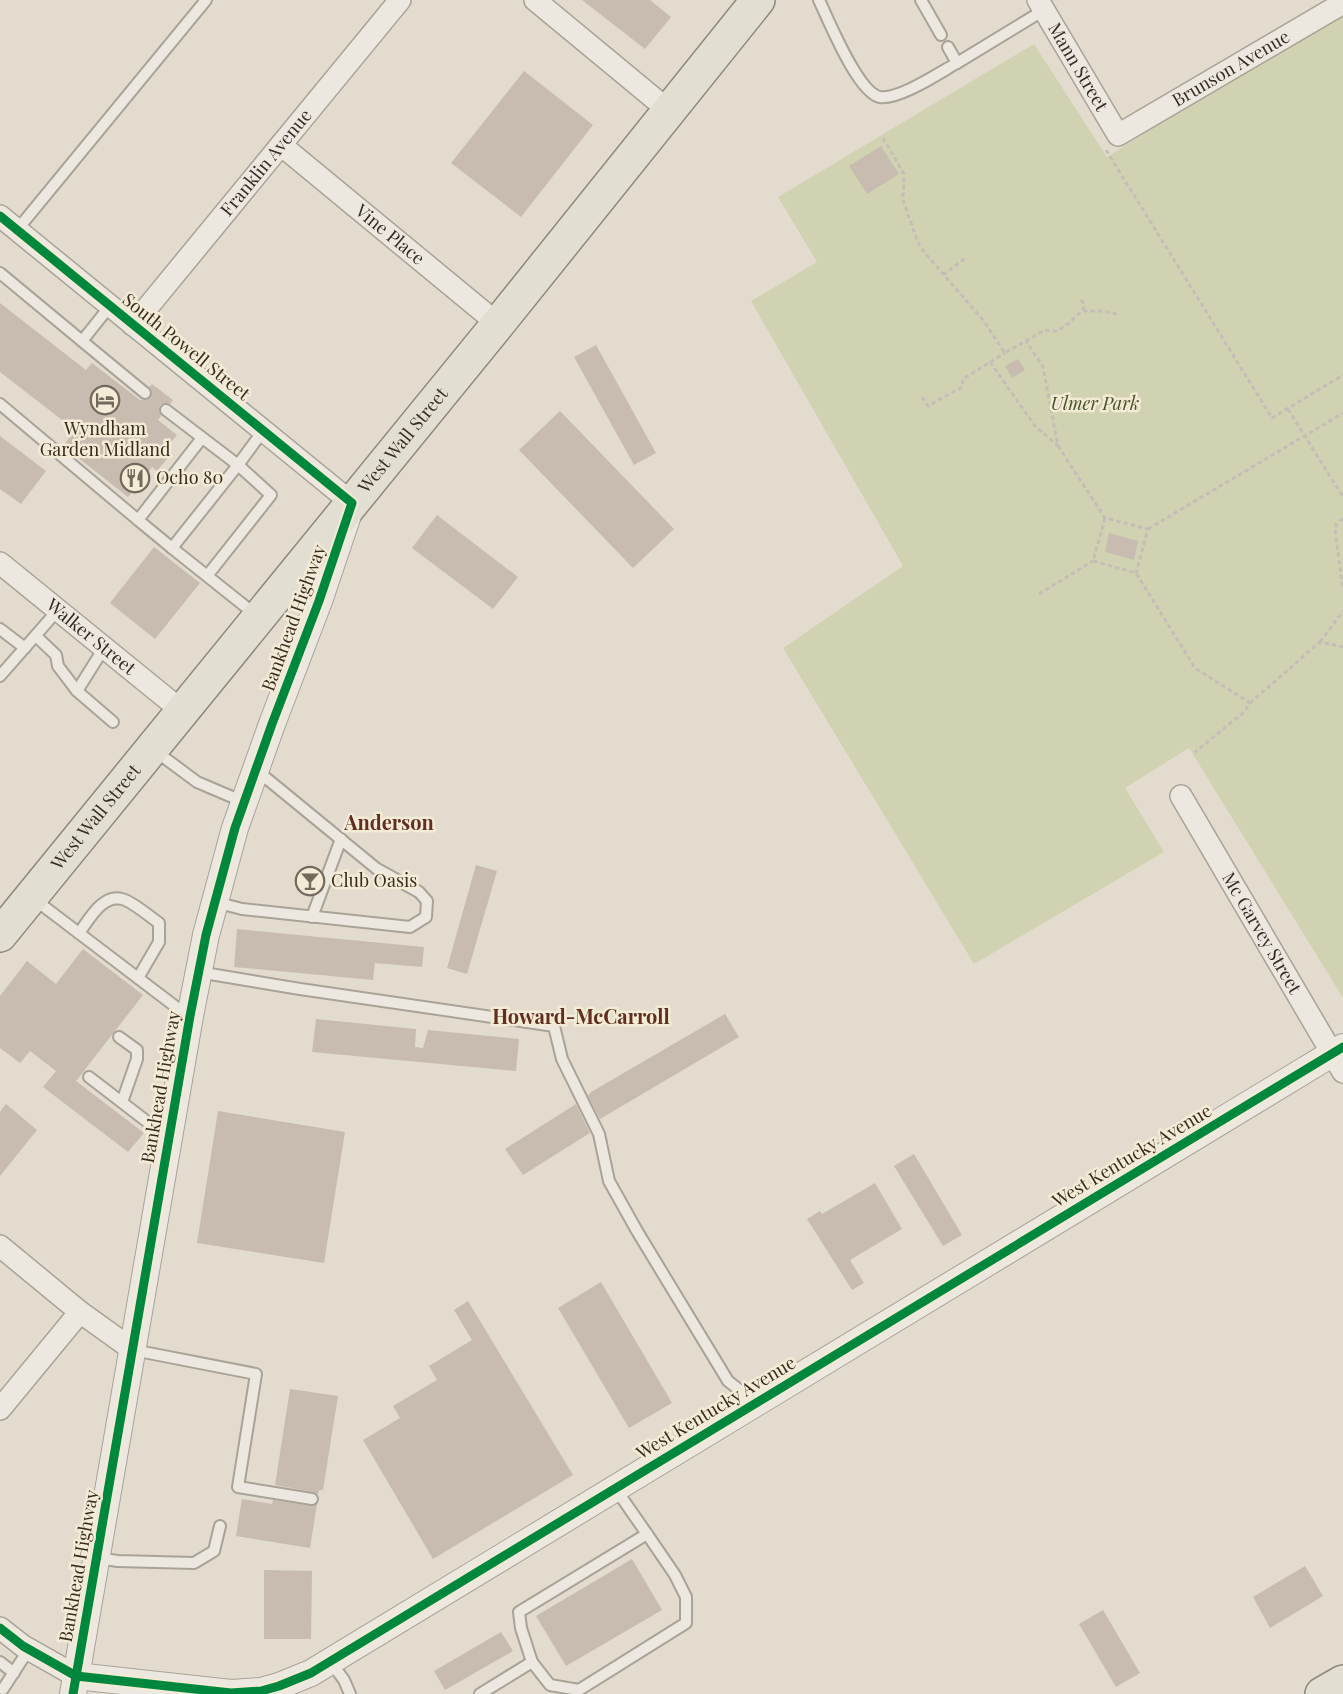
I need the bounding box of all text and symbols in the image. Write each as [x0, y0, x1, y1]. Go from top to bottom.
street label: Mann Street [1043, 18, 1114, 116]
street label: Brunson Avenue [1167, 24, 1294, 112]
street label: Franklin Avenue [214, 104, 317, 221]
street label: Vine Place [350, 198, 430, 270]
street label: South Powell Street [118, 287, 256, 405]
street label: West Wall Street [351, 381, 453, 498]
hotel icon: Wyndham Garden Midland [89, 384, 121, 416]
park label: Ulmer Park [1051, 391, 1139, 415]
place label: Wyndham Garden Midland [40, 416, 171, 461]
restaurant icon: Ocho 80 [119, 462, 151, 494]
place label: Ocho 80 [156, 465, 223, 489]
street label: Bankhead Highway [255, 541, 331, 694]
street label: Walker Street [41, 592, 142, 680]
street label: West Wall Street [44, 758, 146, 875]
district label: Anderson [343, 808, 435, 835]
bar icon: Club Oasis [294, 865, 326, 897]
street label: Mc Garvey Street [1217, 867, 1308, 998]
place label: Club Oasis [331, 868, 417, 892]
district label: Howard-McCarroll [492, 1002, 670, 1029]
street label: Bankhead Highway [135, 1009, 185, 1165]
street label: West Kentucky Avenue [1047, 1098, 1216, 1213]
street label: West Kentucky Avenue [631, 1350, 800, 1465]
street label: Bankhead Highway [53, 1488, 103, 1644]

